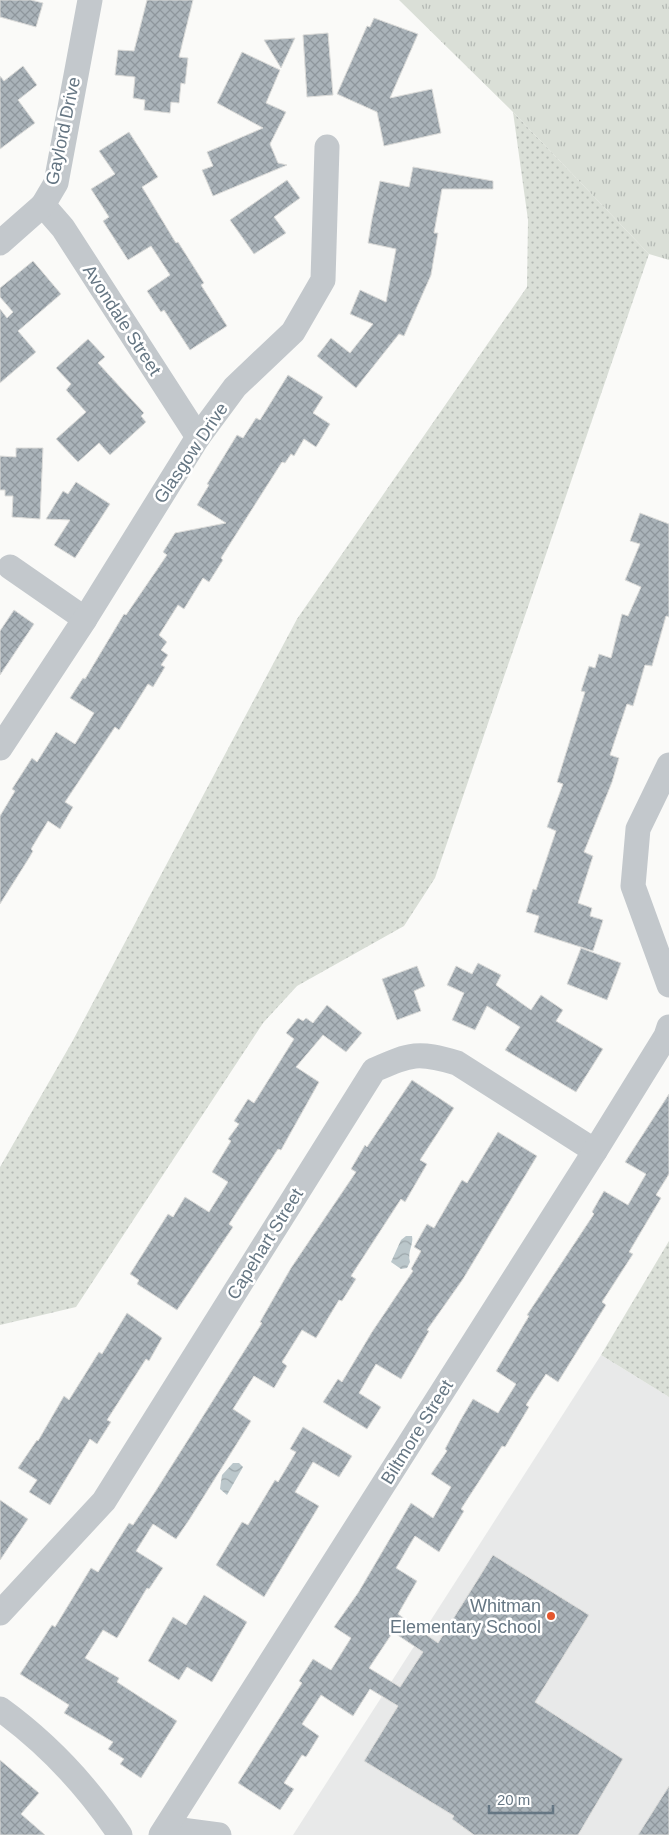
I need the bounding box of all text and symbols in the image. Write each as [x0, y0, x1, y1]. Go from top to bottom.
street label: Gaylord Drive [42, 75, 84, 187]
street label: Avondale Street [79, 261, 165, 379]
street label: Glasgow Drive [150, 399, 232, 507]
street label: Capehart Street [223, 1185, 307, 1303]
street label: Biltmore Street [377, 1376, 457, 1488]
place label: Whitman Elementary School [390, 1596, 541, 1637]
marker: Whitman Elementary School [545, 1610, 557, 1622]
scale bar [489, 1782, 553, 1814]
text: 20 m [497, 1791, 530, 1808]

